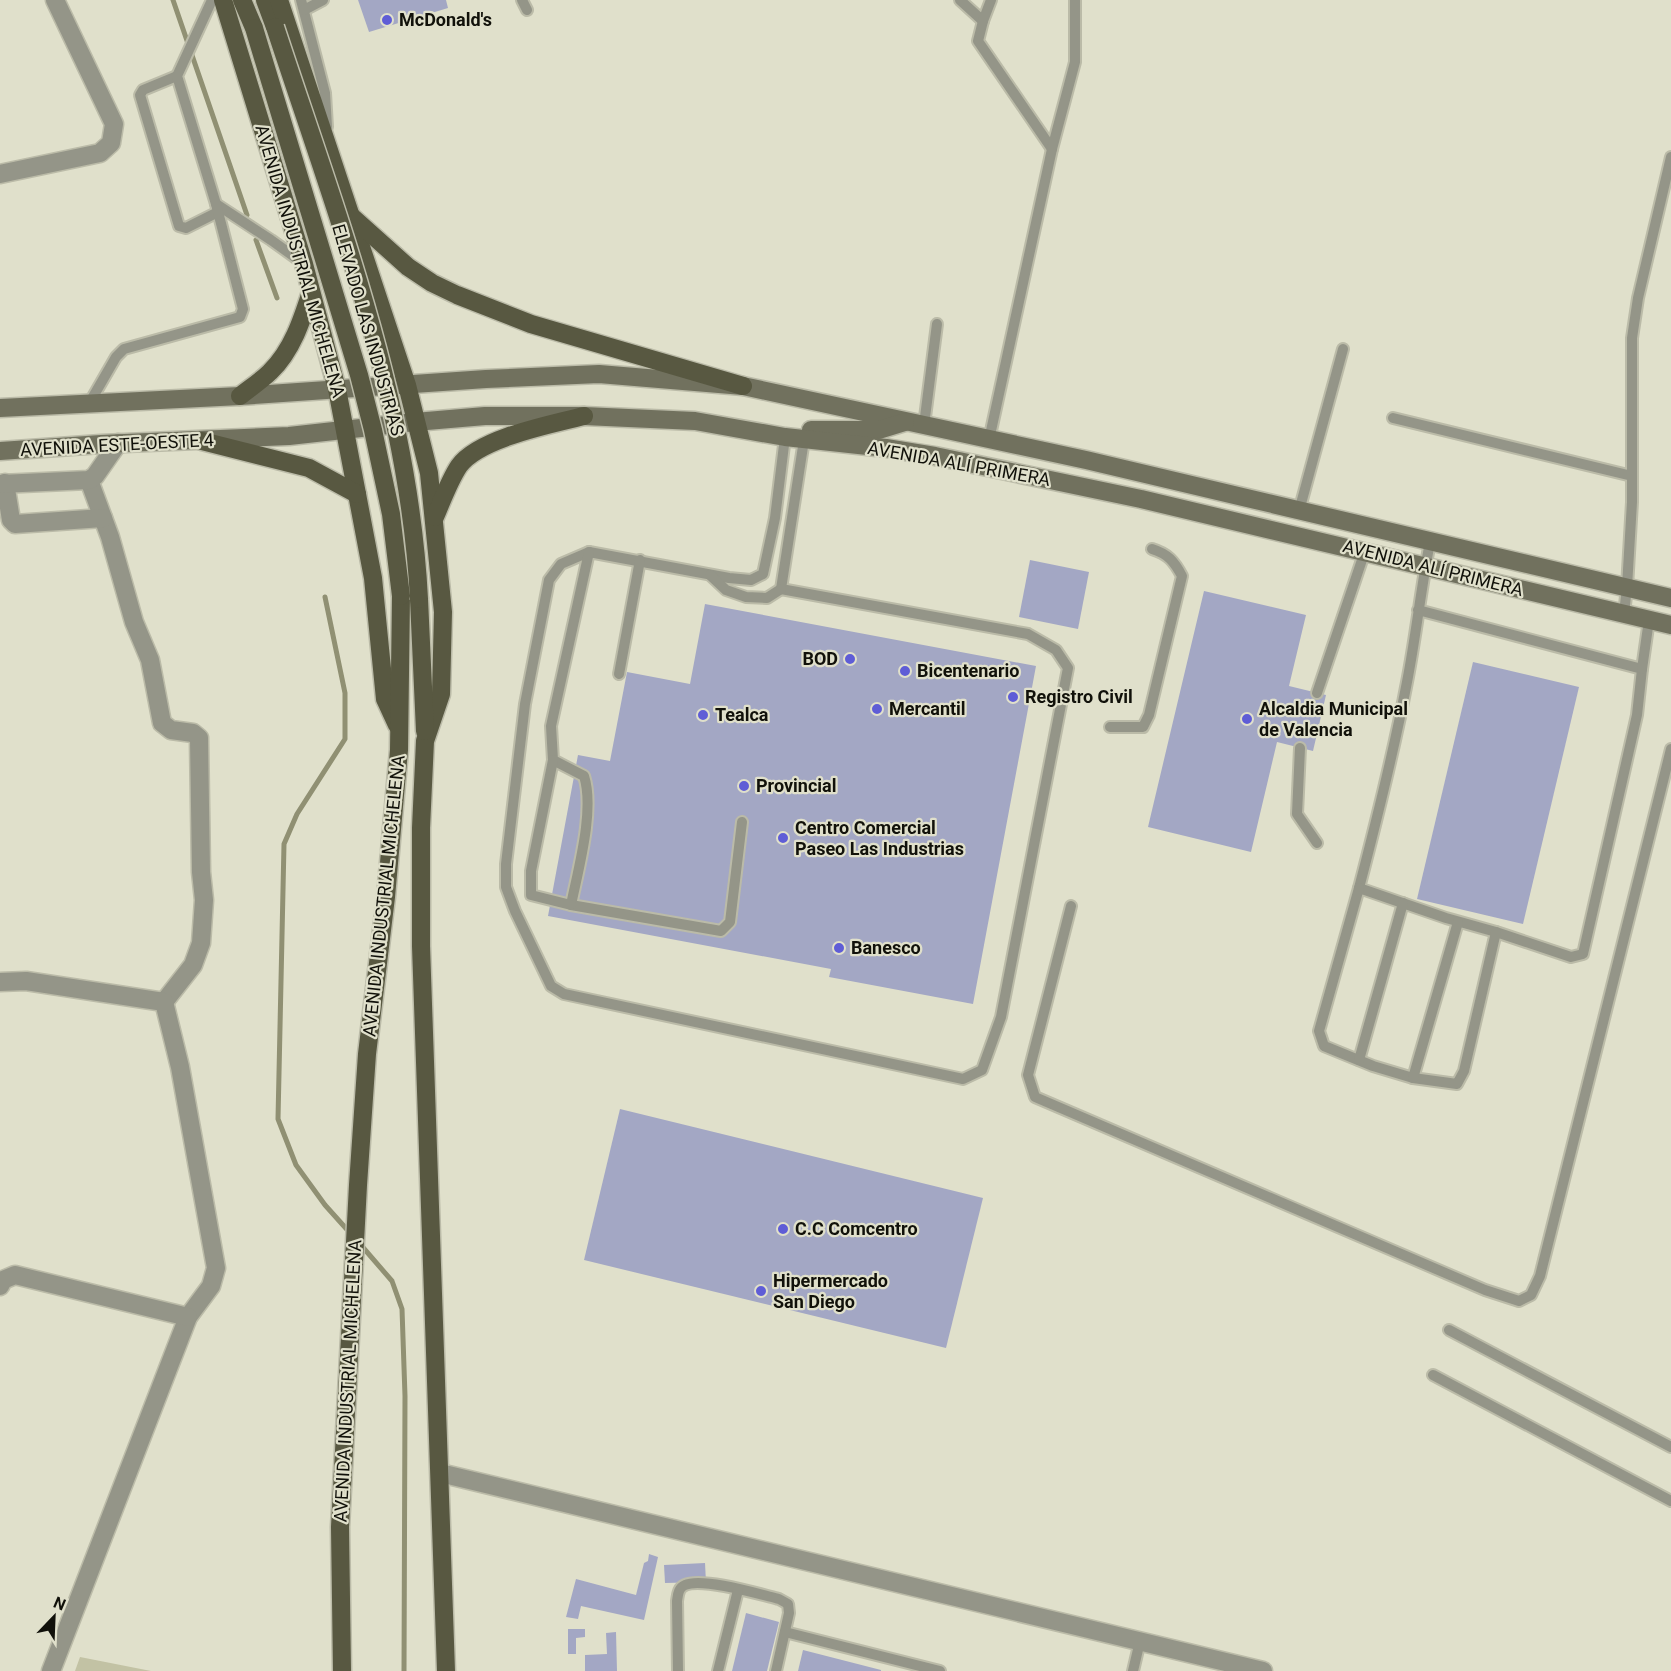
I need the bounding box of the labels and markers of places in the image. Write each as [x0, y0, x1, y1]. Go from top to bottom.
place label: McDonald's [399, 9, 492, 30]
marker: McDonald's [380, 13, 394, 27]
place label: BOD [802, 648, 838, 669]
marker: BOD [843, 652, 857, 666]
place label: Bicentenario [917, 660, 1020, 681]
marker: Bicentenario [898, 664, 912, 678]
place label: Registro Civil [1025, 686, 1133, 707]
marker: Registro Civil [1006, 690, 1020, 704]
place label: Mercantil [889, 698, 966, 719]
place label: Alcaldia Municipal de Valencia [1259, 698, 1408, 740]
marker: Mercantil [870, 702, 884, 716]
place label: Tealca [715, 704, 769, 725]
marker: Tealca [696, 708, 710, 722]
marker: Alcaldia Municipal de Valencia [1240, 712, 1254, 726]
place label: Provincial [756, 775, 836, 796]
marker: Provincial [737, 779, 751, 793]
place label: Centro Comercial Paseo Las Industrias [795, 817, 964, 859]
marker: Centro Comercial Paseo Las Industrias [776, 831, 790, 845]
place label: Banesco [851, 937, 921, 958]
marker: Banesco [832, 941, 846, 955]
place label: C.C Comcentro [795, 1218, 918, 1239]
marker: C.C Comcentro [776, 1222, 790, 1236]
place label: Hipermercado San Diego [773, 1270, 888, 1312]
marker: Hipermercado San Diego [754, 1284, 768, 1298]

